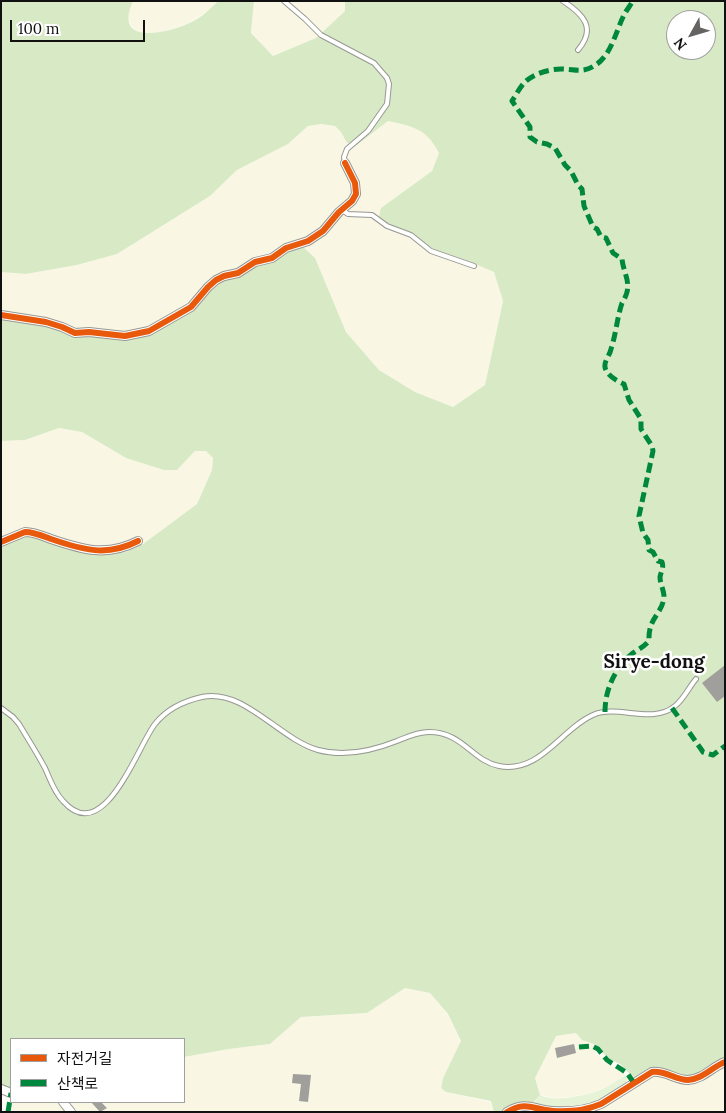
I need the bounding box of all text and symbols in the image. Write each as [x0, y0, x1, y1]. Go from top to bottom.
scale bar [12, 10, 148, 42]
north arrow [666, 10, 716, 60]
text: 100 m [18, 19, 59, 38]
text: N [670, 34, 691, 54]
district label: Sirye-dong [603, 652, 705, 674]
legend [10, 1038, 185, 1103]
text: 자전거길 [57, 1049, 112, 1068]
text: 산책로 [57, 1074, 98, 1093]

